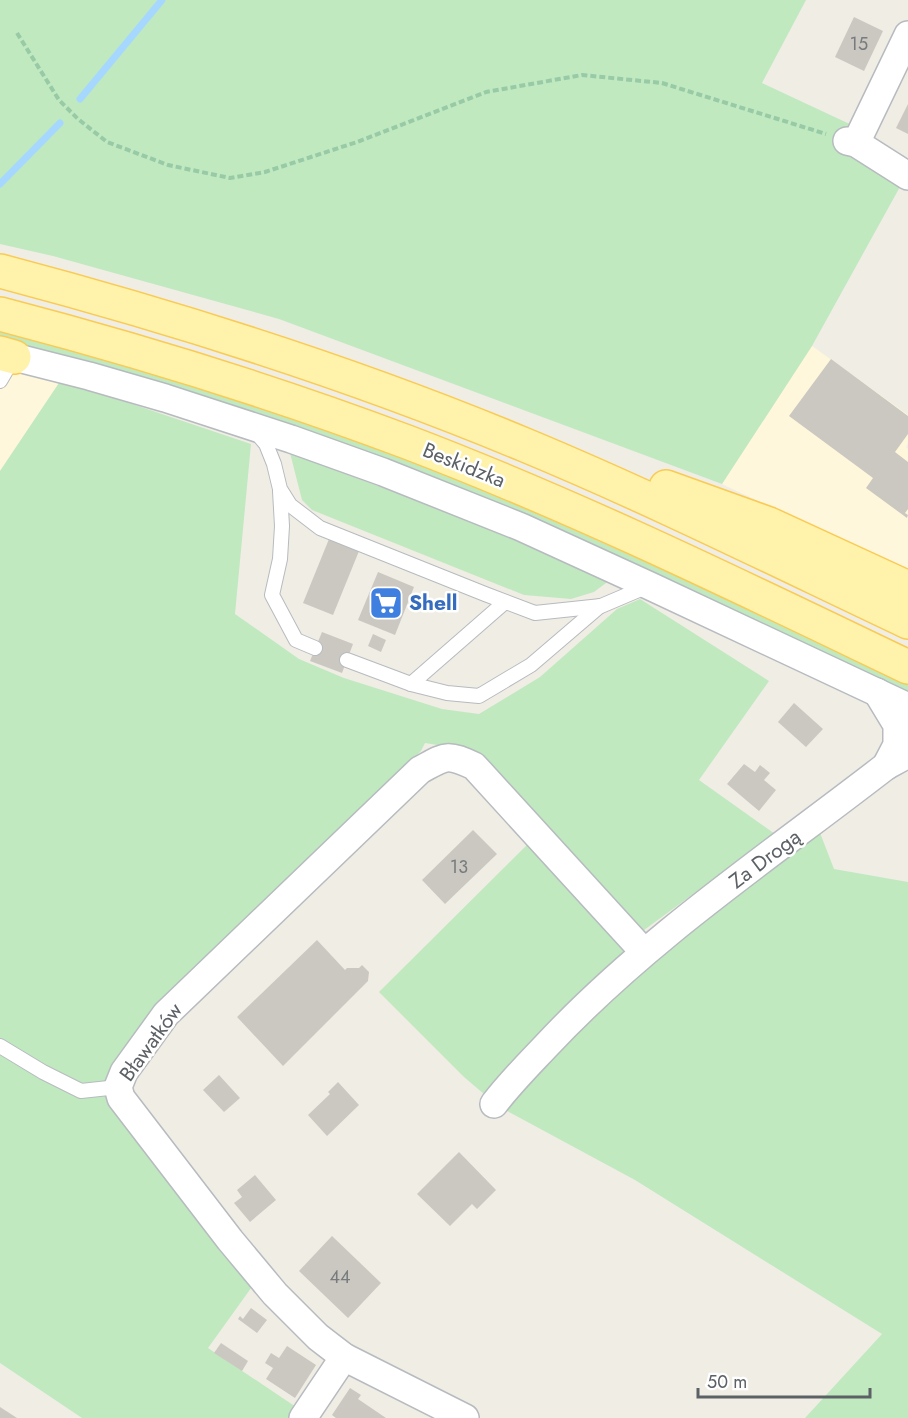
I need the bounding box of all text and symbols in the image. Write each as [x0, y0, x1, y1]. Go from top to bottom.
house number: 15 [850, 31, 868, 57]
street label: Beskidzka [418, 435, 510, 495]
supermarket icon: Shell [368, 585, 404, 621]
place label: Shell [409, 588, 457, 618]
street label: Za Drogą [723, 822, 807, 896]
house number: 13 [450, 854, 468, 880]
street label: Bławatków [112, 996, 190, 1087]
house number: 44 [330, 1264, 351, 1290]
scale bar [698, 1361, 870, 1399]
text: 50 m [707, 1369, 747, 1395]

